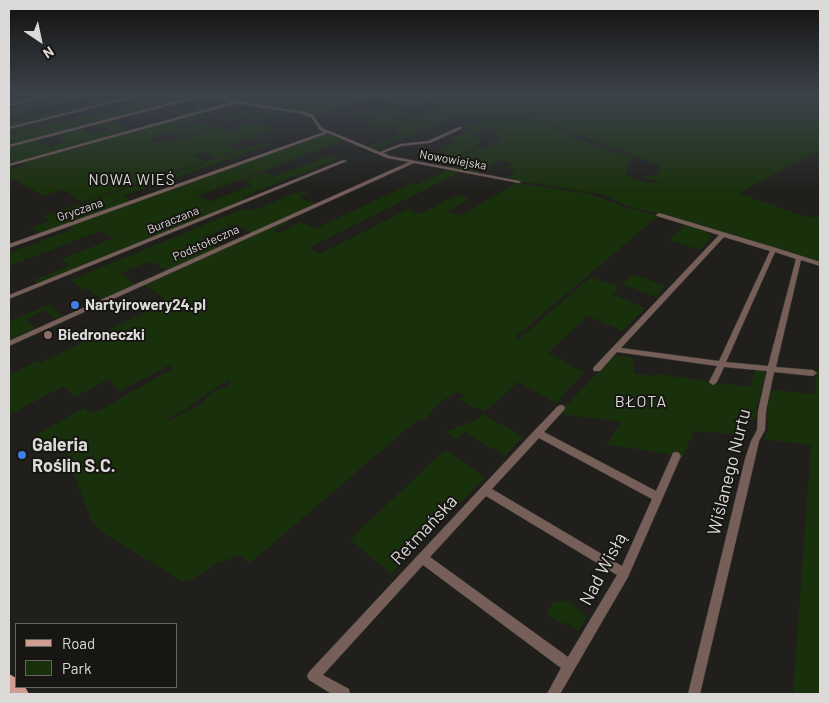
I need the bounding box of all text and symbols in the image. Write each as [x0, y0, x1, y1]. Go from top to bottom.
north arrow [15, 15, 65, 65]
text: N [40, 43, 57, 63]
street label: Nowowiejska [418, 147, 488, 173]
district label: NOWA WIEŚ [87, 171, 177, 189]
street label: Gryczana [55, 195, 105, 225]
street label: Buraczana [145, 203, 201, 237]
street label: Podstołeczna [171, 222, 241, 264]
place label: Nartyirowery24.pl [85, 296, 206, 314]
marker: Nartyirowery24.pl [69, 299, 81, 311]
place label: Biedroneczki [58, 326, 145, 344]
marker: Biedroneczki [42, 329, 54, 341]
district label: BŁOTA [614, 392, 668, 412]
street label: Wiślanego Nurtu [703, 407, 755, 537]
place label: Galeria Roślin S.C. [32, 434, 116, 476]
marker: Galeria Roślin S.C. [16, 449, 28, 461]
street label: Retmańska [386, 491, 462, 569]
street label: Nad Wisłą [575, 529, 631, 609]
legend [15, 623, 178, 688]
text: Road [62, 634, 95, 652]
text: Park [62, 659, 91, 677]

